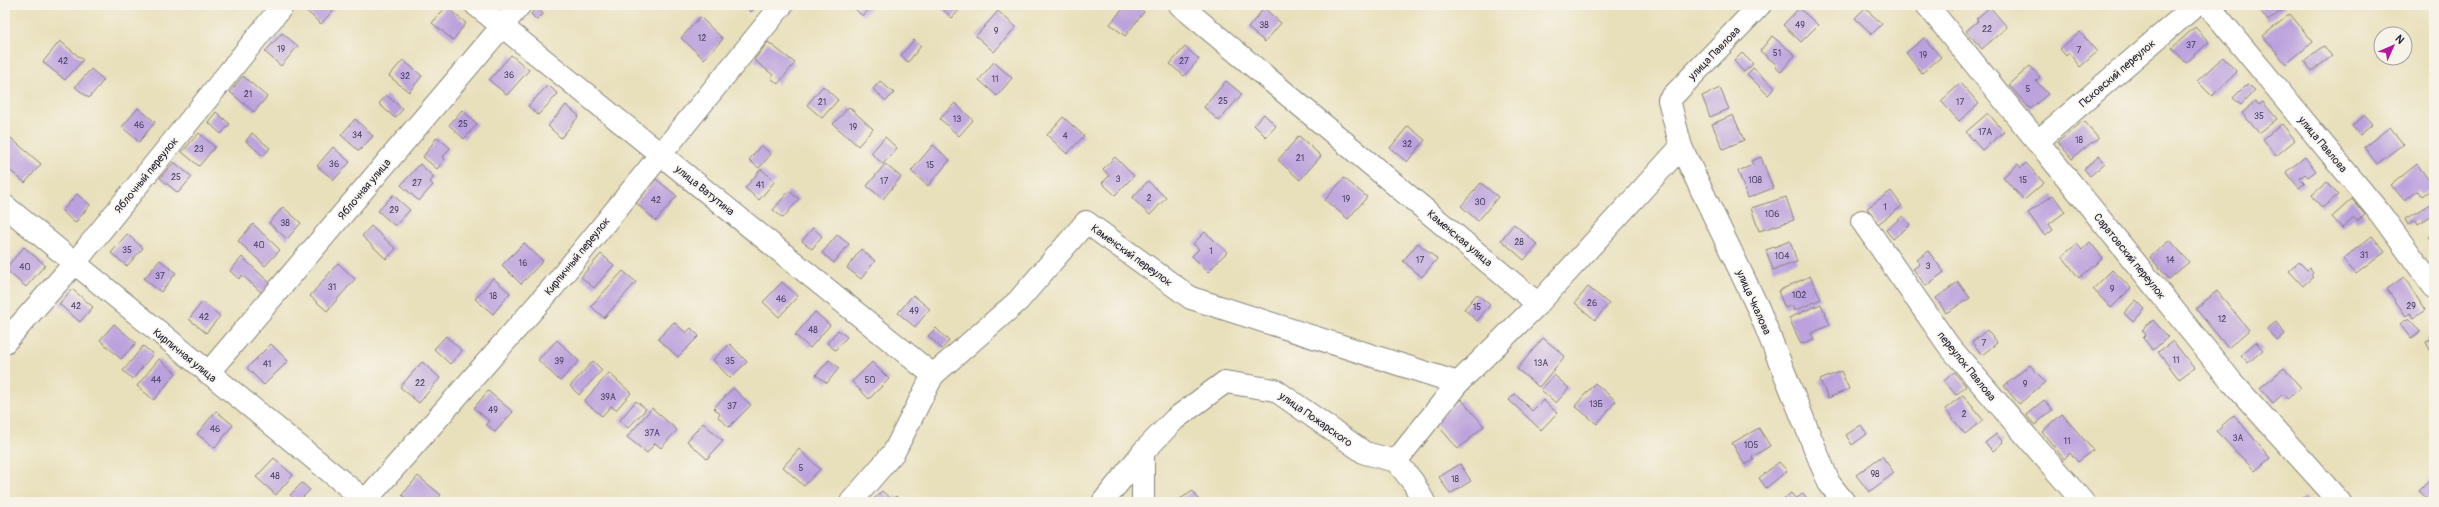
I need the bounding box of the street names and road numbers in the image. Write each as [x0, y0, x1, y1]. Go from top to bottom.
street label: улица Павлова [1685, 24, 1743, 83]
street label: Псковский переулок [2077, 37, 2158, 110]
street label: улица Павлова [2295, 113, 2350, 175]
street label: Яблочный переулок [112, 135, 181, 216]
street label: Яблочная улица [335, 156, 394, 222]
street label: улица Ватутина [672, 162, 737, 218]
street label: Каменская улица [1424, 207, 1495, 269]
street label: Саратовский переулок [2091, 211, 2168, 302]
street label: Кирпичный переулок [542, 215, 613, 298]
street label: Каменский переулок [1089, 222, 1175, 289]
street label: улица Чкалова [1733, 267, 1774, 337]
street label: Кирпичная улица [150, 326, 219, 385]
street label: переулок Павлова [1935, 329, 1999, 404]
street label: улица Пожарского [1276, 389, 1355, 450]

